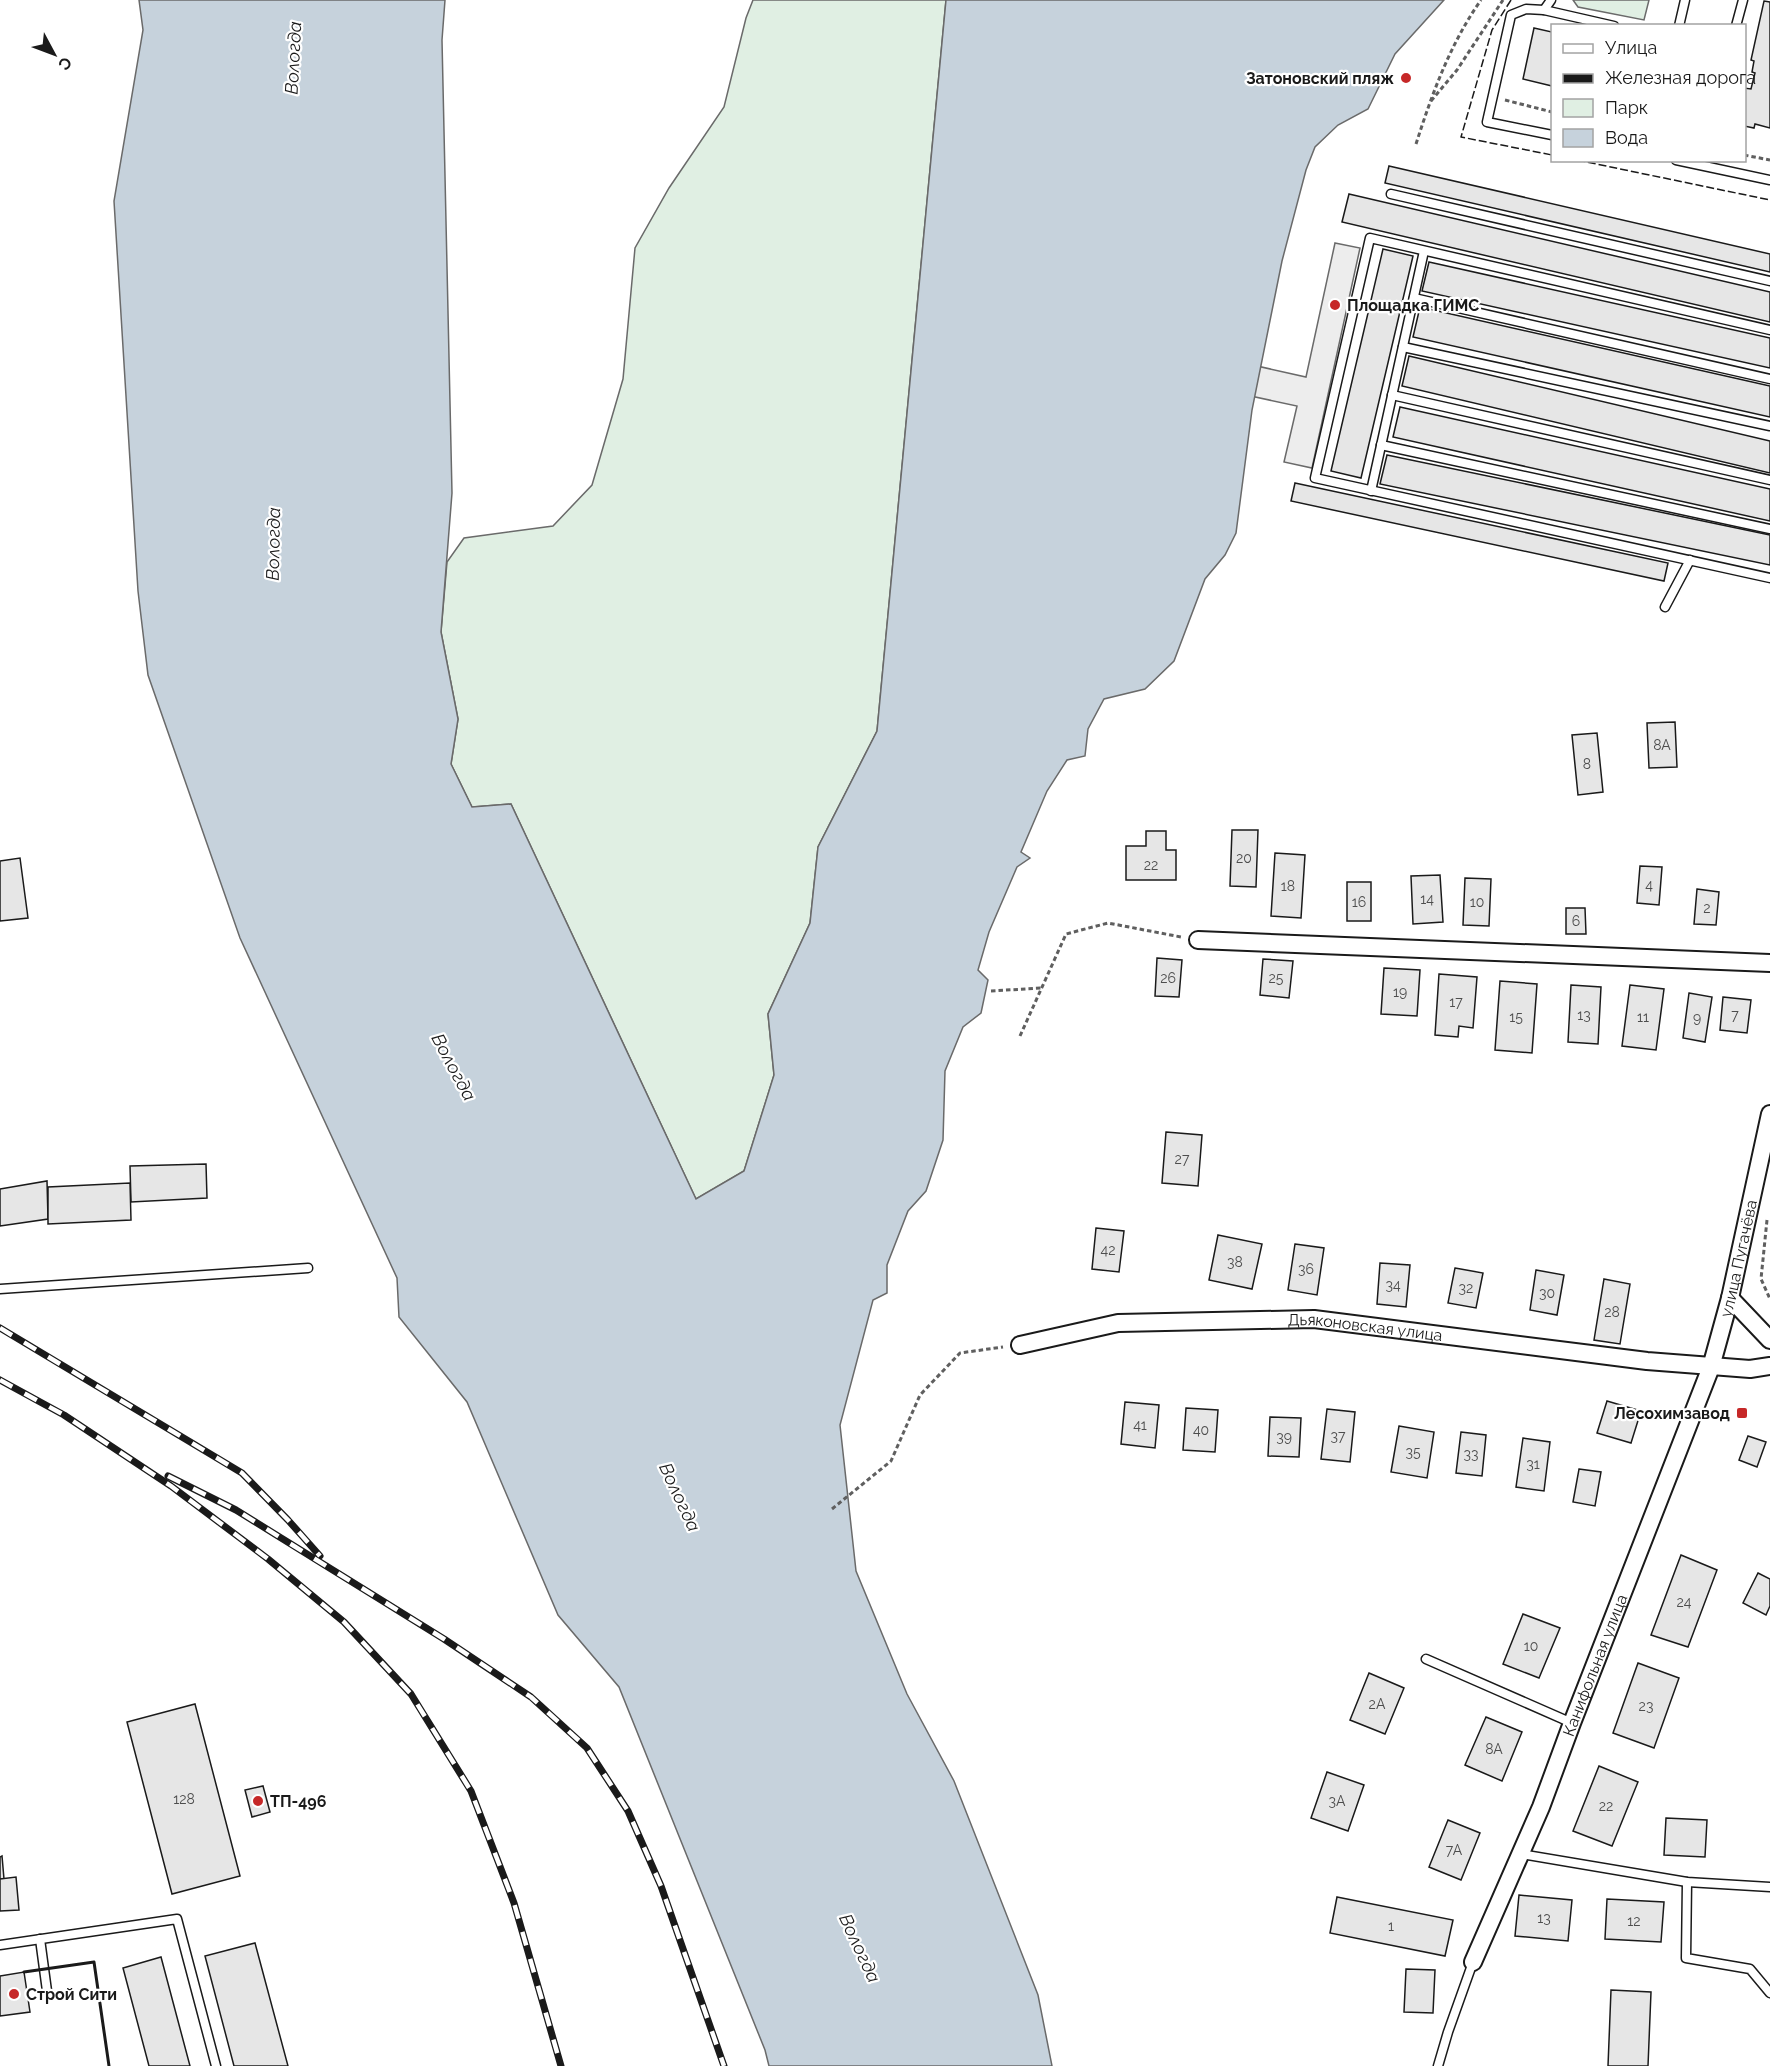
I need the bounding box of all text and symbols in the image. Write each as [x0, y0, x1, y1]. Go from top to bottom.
water label: Вологда [281, 21, 305, 95]
north arrow [24, 24, 84, 84]
legend [1551, 24, 1746, 162]
text: Улица [1605, 37, 1657, 58]
text: С [54, 53, 76, 74]
text: Железная дорога [1605, 67, 1756, 88]
place label: Затоновский пляж [1246, 69, 1394, 88]
marker: Затоновский пляж [1399, 71, 1413, 85]
text: Парк [1605, 97, 1648, 118]
text: Вода [1605, 127, 1648, 148]
place label: Площадка ГИМС [1347, 296, 1479, 315]
marker: Площадка ГИМС [1328, 298, 1342, 312]
water label: Вологда [262, 507, 284, 581]
house number: 8А [1653, 737, 1671, 753]
house number: 8 [1583, 756, 1591, 772]
house number: 20 [1236, 850, 1252, 866]
house number: 22 [1144, 857, 1158, 873]
house number: 4 [1645, 877, 1653, 893]
house number: 18 [1281, 878, 1295, 894]
house number: 14 [1420, 891, 1434, 907]
house number: 16 [1352, 894, 1366, 910]
house number: 10 [1470, 894, 1484, 910]
house number: 2 [1703, 900, 1711, 916]
house number: 6 [1572, 913, 1580, 929]
house number: 26 [1160, 970, 1176, 986]
house number: 25 [1269, 970, 1284, 986]
house number: 19 [1393, 984, 1407, 1000]
house number: 17 [1449, 994, 1463, 1010]
house number: 13 [1577, 1007, 1591, 1023]
house number: 7 [1731, 1007, 1739, 1023]
house number: 15 [1509, 1009, 1523, 1025]
house number: 11 [1637, 1009, 1649, 1025]
house number: 9 [1693, 1010, 1701, 1026]
water label: Вологда [428, 1030, 481, 1104]
house number: 27 [1175, 1151, 1190, 1167]
street label: улица Пугачёва [1716, 1198, 1761, 1319]
house number: 42 [1101, 1242, 1115, 1258]
house number: 38 [1227, 1254, 1243, 1270]
house number: 36 [1298, 1261, 1314, 1277]
house number: 34 [1385, 1277, 1401, 1293]
house number: 32 [1459, 1280, 1473, 1296]
house number: 30 [1539, 1285, 1555, 1301]
house number: 28 [1604, 1304, 1620, 1320]
street label: Дьяконовская улица [1287, 1309, 1444, 1345]
place label: Лесохимзавод [1614, 1404, 1730, 1423]
marker: Лесохимзавод [1735, 1406, 1749, 1420]
house number: 41 [1133, 1417, 1147, 1433]
house number: 40 [1193, 1422, 1209, 1438]
house number: 37 [1331, 1428, 1346, 1444]
house number: 39 [1276, 1429, 1292, 1445]
house number: 35 [1405, 1444, 1421, 1460]
house number: 33 [1464, 1446, 1478, 1462]
house number: 31 [1526, 1456, 1540, 1472]
water label: Вологда [655, 1459, 705, 1535]
street label: Канифольная улица [1559, 1591, 1631, 1739]
house number: 24 [1677, 1594, 1692, 1610]
house number: 10 [1524, 1638, 1538, 1654]
house number: 2А [1369, 1696, 1386, 1712]
house number: 23 [1639, 1698, 1653, 1714]
house number: 8А [1485, 1741, 1503, 1757]
house number: 128 [173, 1791, 195, 1807]
place label: ТП-496 [270, 1792, 327, 1811]
house number: 3А [1329, 1793, 1346, 1809]
marker: ТП-496 [251, 1794, 265, 1808]
house number: 22 [1599, 1798, 1613, 1814]
house number: 7А [1446, 1842, 1463, 1858]
water label: Вологда [835, 1910, 885, 1986]
house number: 13 [1537, 1910, 1551, 1926]
house number: 12 [1627, 1913, 1641, 1929]
house number: 1 [1388, 1918, 1394, 1934]
place label: Строй Сити [26, 1985, 117, 2004]
marker: Строй Сити [7, 1987, 21, 2001]

